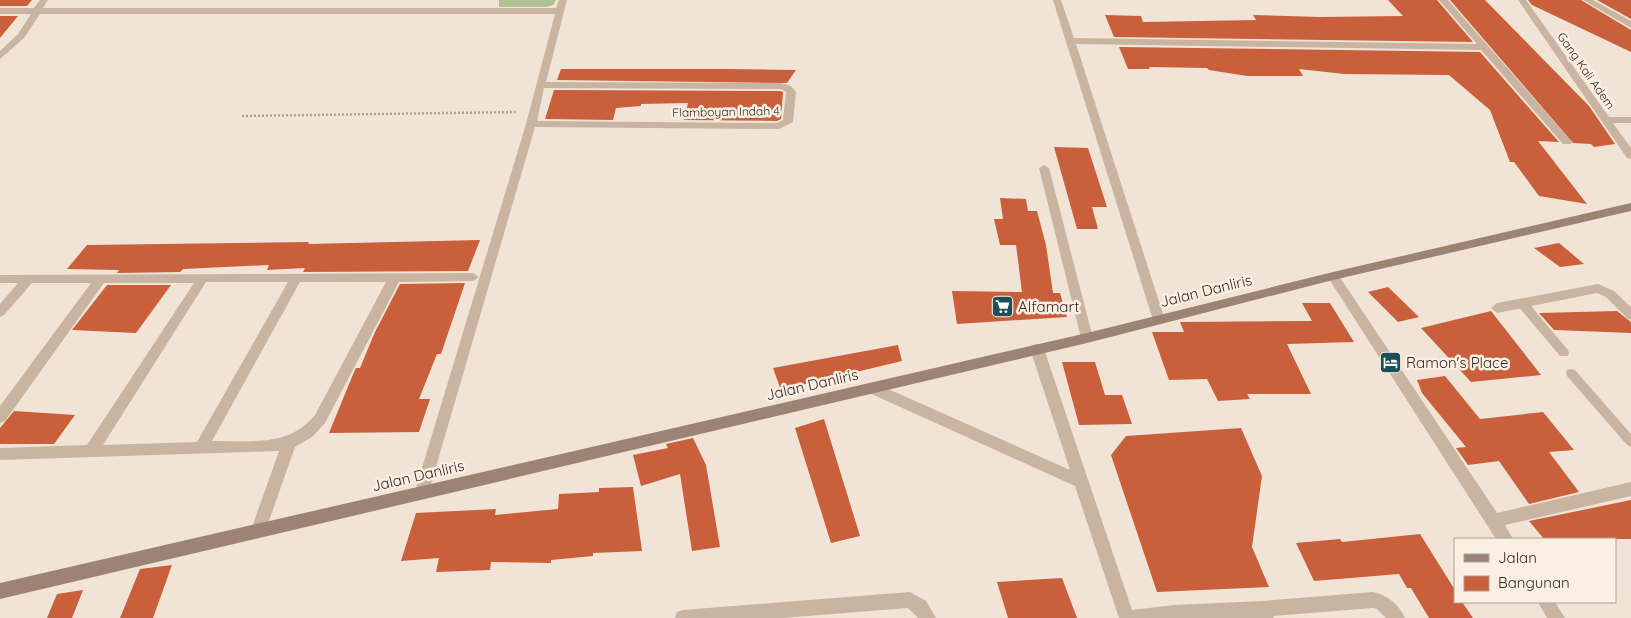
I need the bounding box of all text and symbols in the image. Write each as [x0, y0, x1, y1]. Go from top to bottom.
street label: Gang Kali Adem [1554, 29, 1618, 112]
street label: Flamboyan Indah 4 [672, 103, 780, 120]
street label: Jalan Danliris [1158, 270, 1254, 311]
supermarket icon: Alfamart [990, 295, 1014, 319]
place label: Alfamart [1018, 297, 1079, 316]
hotel icon: Ramon's Place [1378, 351, 1402, 375]
place label: Ramon's Place [1406, 353, 1508, 372]
street label: Jalan Danliris [764, 365, 860, 404]
street label: Jalan Danliris [370, 456, 466, 495]
legend [1454, 538, 1616, 603]
text: Jalan [1498, 548, 1537, 567]
text: Bangunan [1498, 573, 1570, 592]

